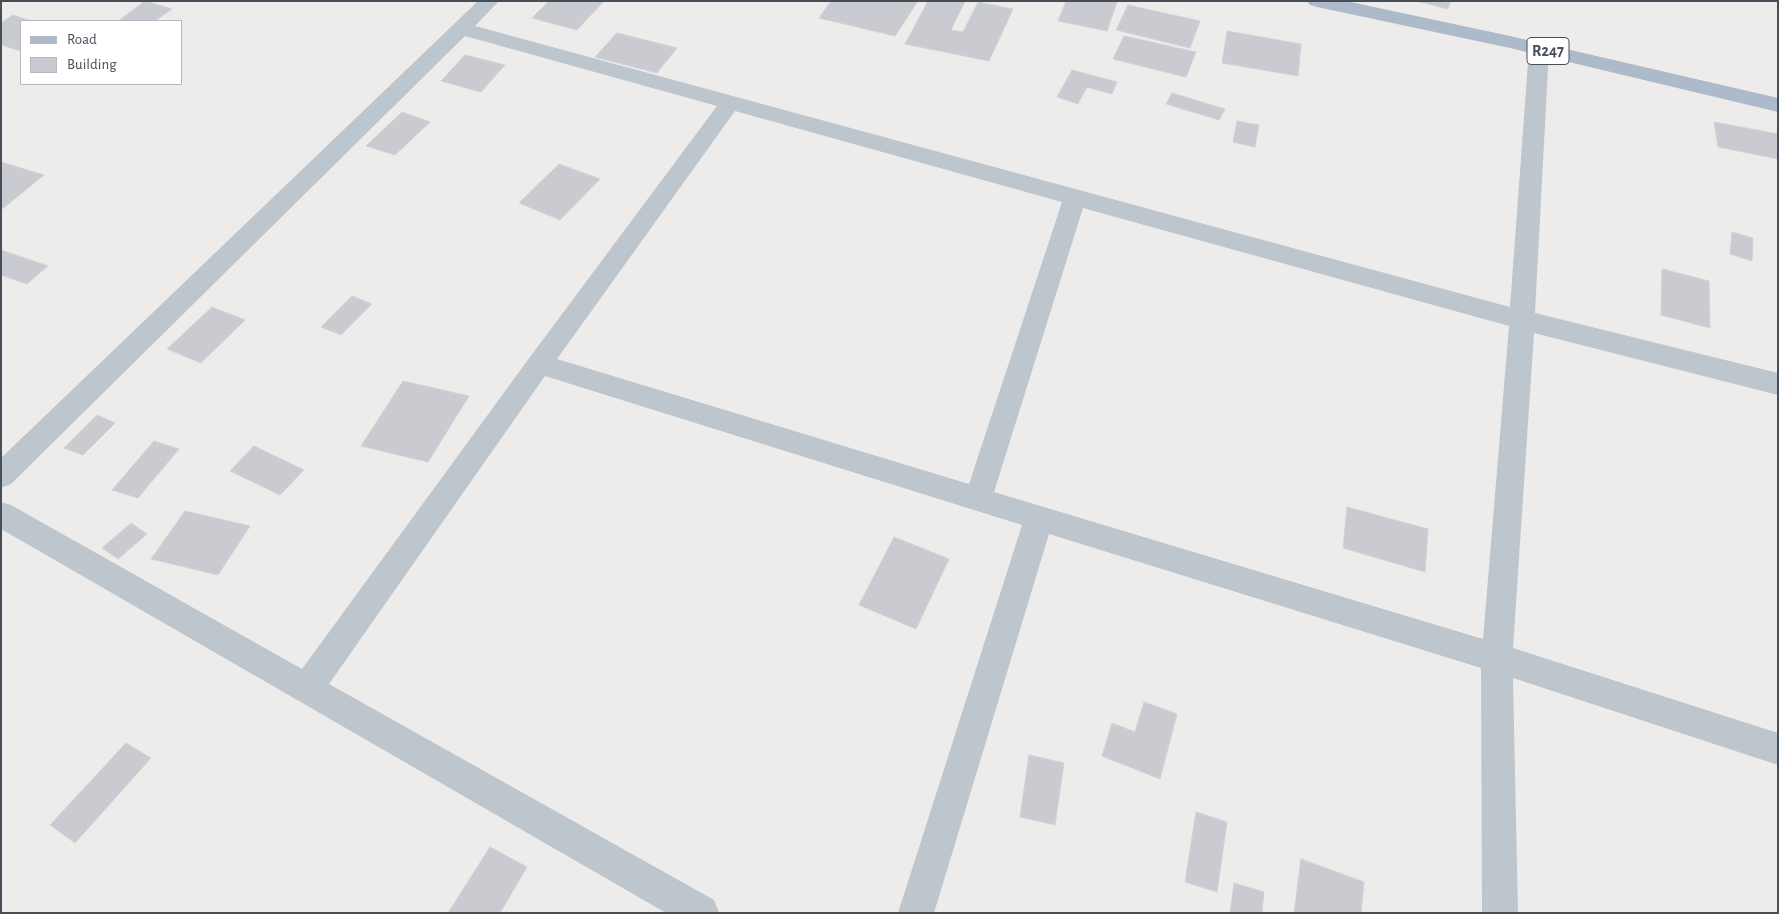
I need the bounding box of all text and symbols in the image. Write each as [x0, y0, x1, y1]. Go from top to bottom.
legend [20, 20, 182, 85]
text: Road [67, 32, 97, 47]
road number: R247 [1527, 37, 1569, 64]
text: Building [67, 57, 117, 72]

